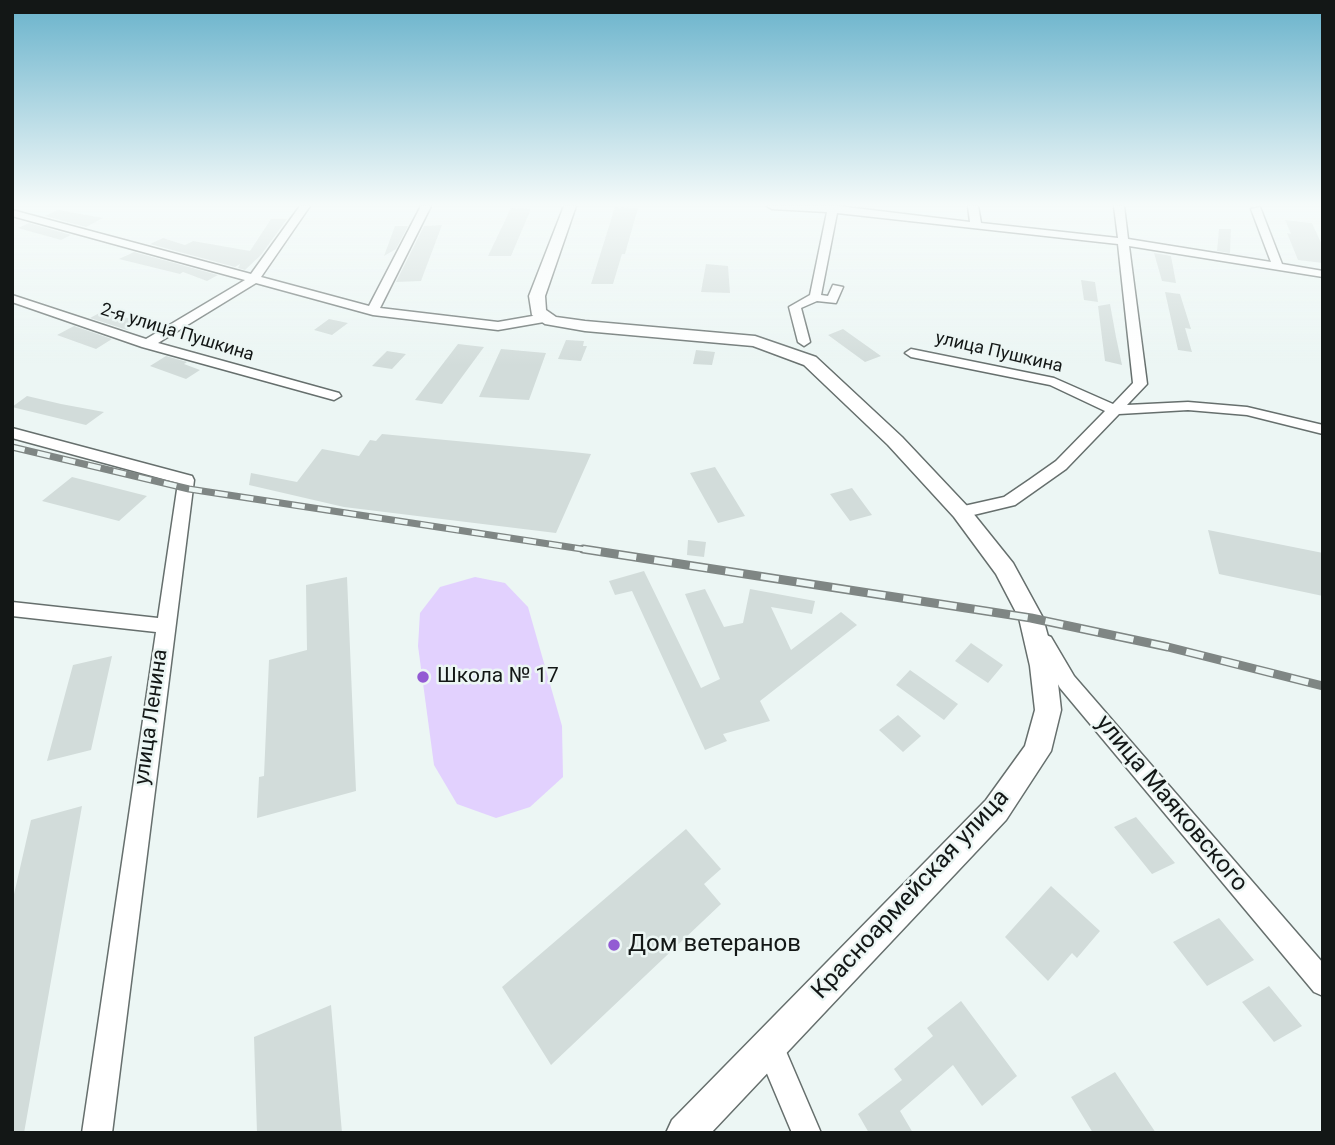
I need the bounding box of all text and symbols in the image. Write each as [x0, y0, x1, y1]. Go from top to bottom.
street label: 2-я улица Пушкина [98, 299, 256, 367]
street label: улица Пушкина [933, 328, 1065, 378]
street label: улица Ленина [130, 648, 174, 786]
place label: Школа № 17 [437, 664, 559, 690]
marker: Школа № 17 [415, 669, 431, 685]
street label: улица Маяковского [1089, 710, 1253, 898]
street label: Красноармейская улица [806, 784, 1016, 1006]
place label: Дом ветеранов [628, 931, 801, 959]
marker: Дом ветеранов [606, 937, 622, 953]

